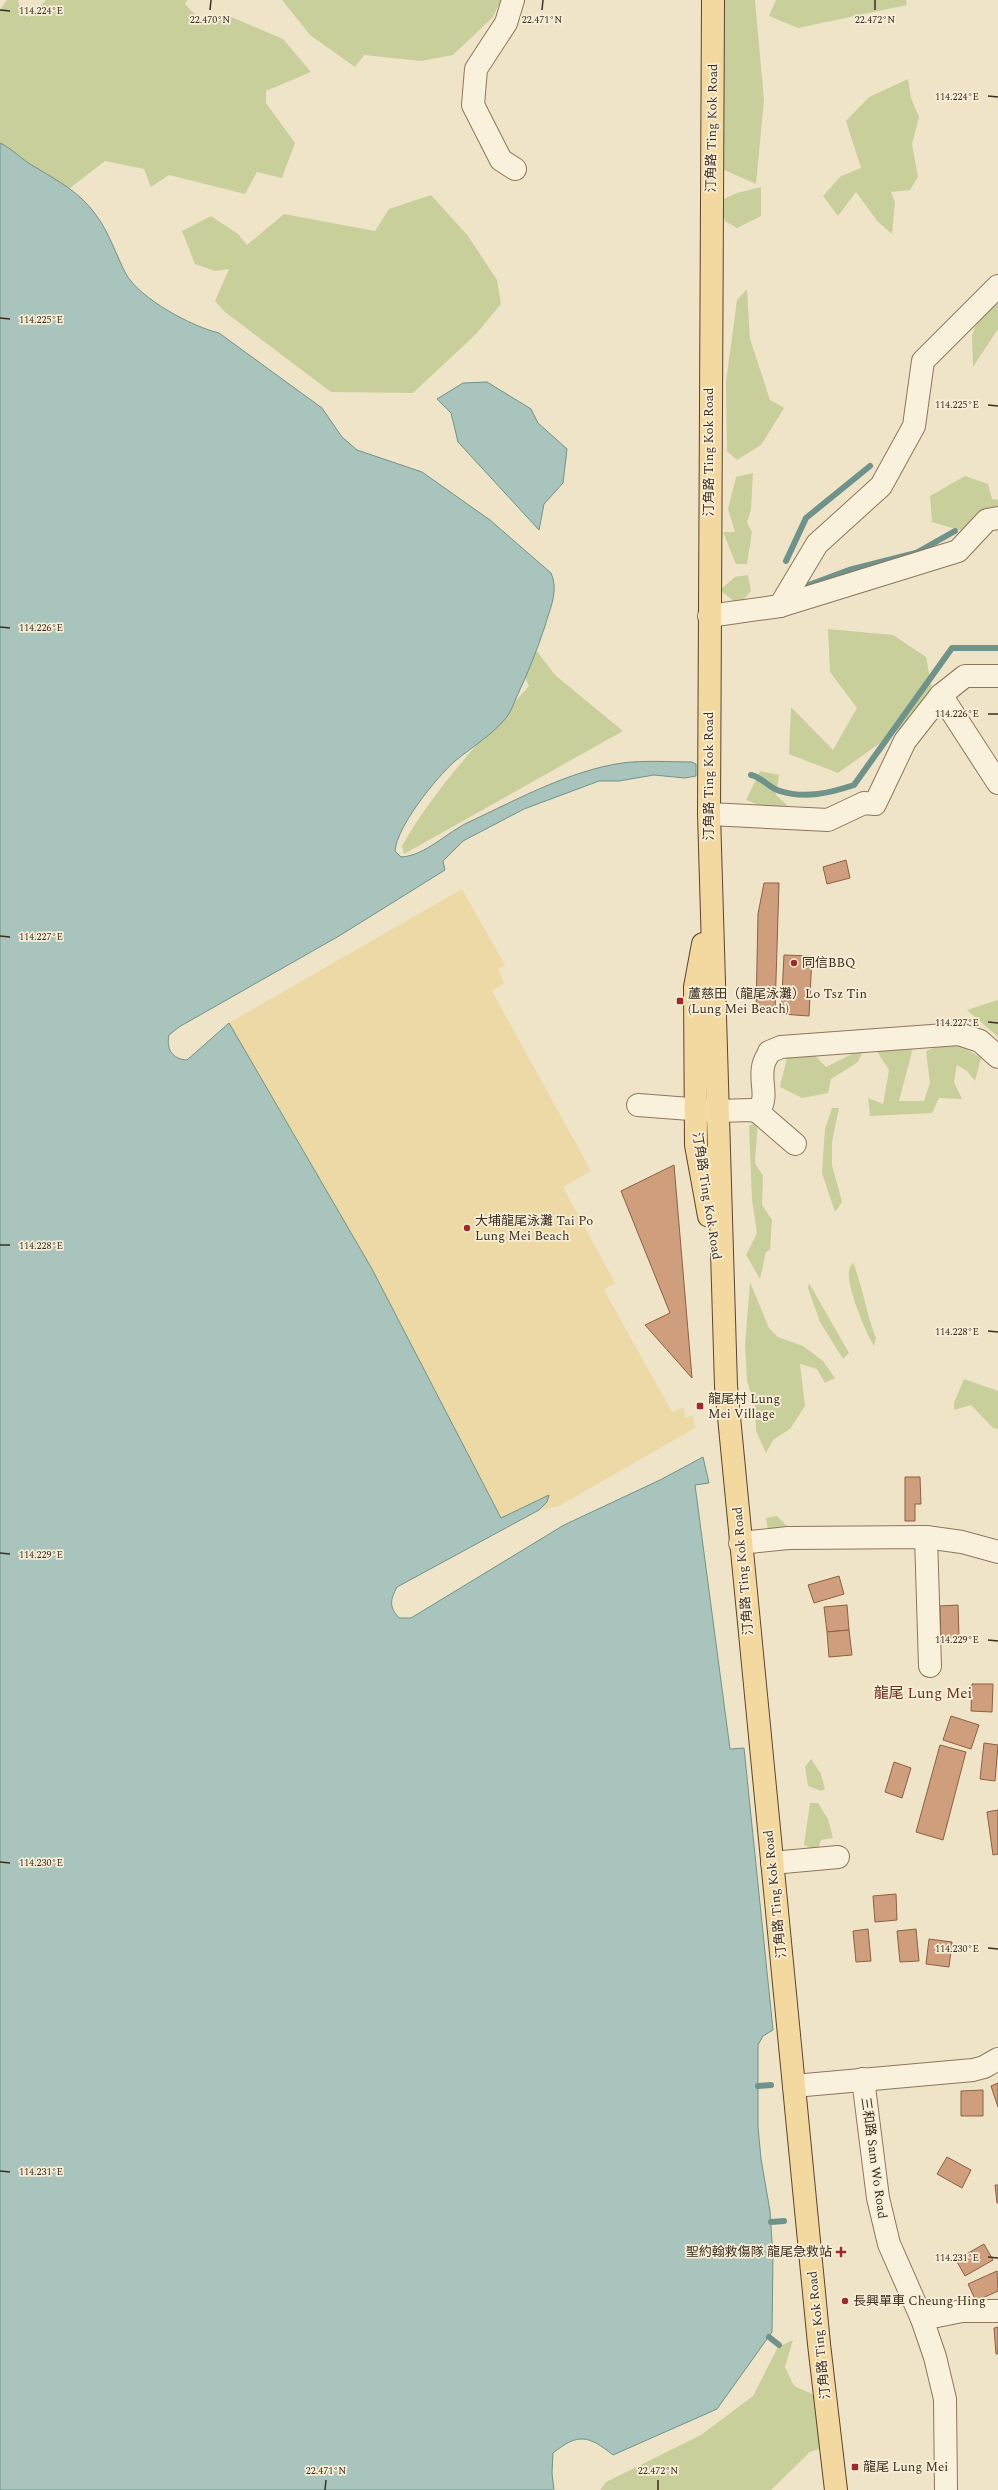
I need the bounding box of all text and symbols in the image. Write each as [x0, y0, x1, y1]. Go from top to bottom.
text: 114.224°E [19, 3, 63, 19]
text: 22.470°N [190, 12, 230, 28]
text: 22.471°N [522, 12, 562, 28]
text: 22.472°N [855, 12, 895, 28]
street label: 汀角路 Ting Kok Road [701, 63, 723, 193]
text: 114.224°E [935, 89, 979, 105]
text: 114.225°E [19, 312, 63, 328]
street label: 汀角路 Ting Kok Road [699, 388, 719, 516]
text: 114.225°E [935, 397, 979, 413]
text: 114.226°E [19, 620, 63, 636]
text: 114.226°E [935, 706, 979, 722]
street label: 汀角路 Ting Kok Road [699, 712, 719, 840]
text: 114.227°E [19, 929, 63, 945]
place label: 同信BBQ [802, 953, 856, 973]
marker: 同信BBQ [789, 958, 799, 968]
place label: 蘆慈田（龍尾泳灘）Lo Tsz Tin (Lung Mei Beach) [688, 984, 867, 1019]
marker: 蘆慈田（龍尾泳灘）Lo Tsz Tin (Lung Mei Beach) [675, 996, 685, 1006]
text: 114.227°E [935, 1015, 979, 1031]
street label: 汀角路 Ting Kok Road [687, 1131, 727, 1261]
place label: 大埔龍尾泳灘 Tai Po Lung Mei Beach [475, 1211, 593, 1246]
marker: 大埔龍尾泳灘 Tai Po Lung Mei Beach [462, 1223, 472, 1233]
text: 114.228°E [19, 1238, 63, 1254]
text: 114.228°E [935, 1324, 979, 1340]
place label: 龍尾村 Lung Mei Village [708, 1389, 780, 1424]
marker: 龍尾村 Lung Mei Village [695, 1401, 705, 1411]
street label: 汀角路 Ting Kok Road [727, 1506, 759, 1636]
text: 114.229°E [19, 1547, 63, 1563]
text: 114.229°E [935, 1632, 979, 1648]
district label: 龍尾 Lung Mei [874, 1682, 972, 1705]
street label: 汀角路 Ting Kok Road [758, 1829, 792, 1959]
text: 114.230°E [19, 1855, 63, 1871]
text: 114.230°E [935, 1941, 979, 1957]
street label: 三和路 Sam Wo Road [856, 2096, 892, 2220]
text: 114.231°E [19, 2164, 63, 2180]
place label: 聖約翰救傷隊 龍尾急救站 [686, 2242, 832, 2262]
marker: 聖約翰救傷隊 龍尾急救站 [835, 2246, 847, 2258]
text: 114.231°E [935, 2250, 979, 2266]
street label: 汀角路 Ting Kok Road [802, 2270, 836, 2400]
place label: 長興單車 Cheung Hing [853, 2291, 986, 2311]
marker: 長興單車 Cheung Hing [840, 2296, 850, 2306]
place label: 龍尾 Lung Mei [863, 2457, 948, 2477]
marker: 龍尾 Lung Mei [850, 2462, 860, 2472]
text: 22.471°N [306, 2463, 346, 2479]
text: 22.472°N [638, 2463, 678, 2479]

